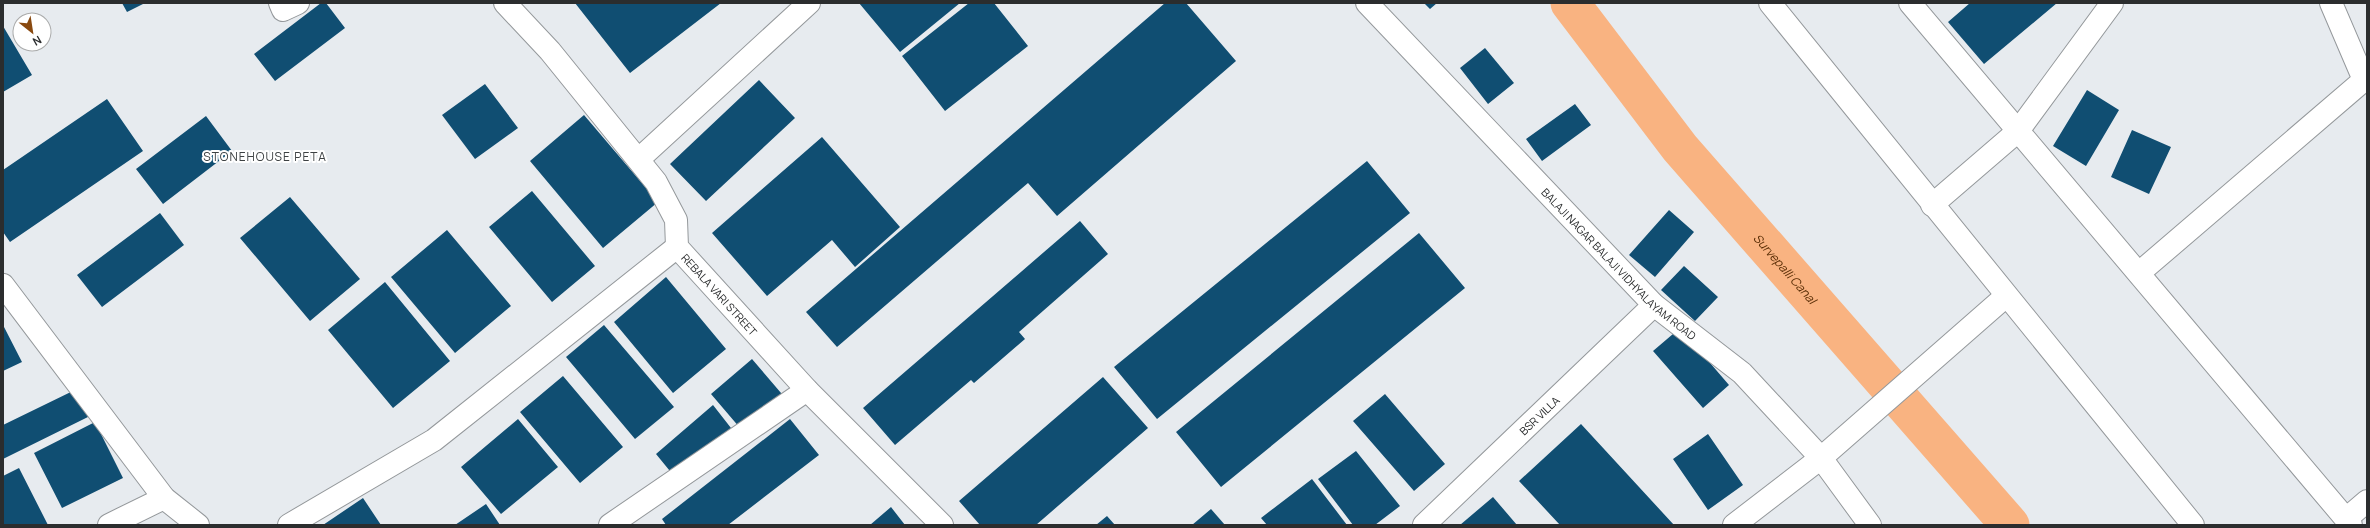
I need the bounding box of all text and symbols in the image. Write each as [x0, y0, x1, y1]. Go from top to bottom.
north arrow [12, 12, 52, 52]
text: N [30, 33, 44, 50]
district label: STONEHOUSE PETA [203, 148, 327, 165]
street label: BALAJI NAGAR BALAJI VIDHYALAYAM ROAD [1539, 184, 1700, 343]
water label: Survepalli Canal [1750, 230, 1822, 309]
street label: REBALA VARI STREET [679, 250, 761, 339]
street label: BSR VILLA [1516, 392, 1562, 438]

